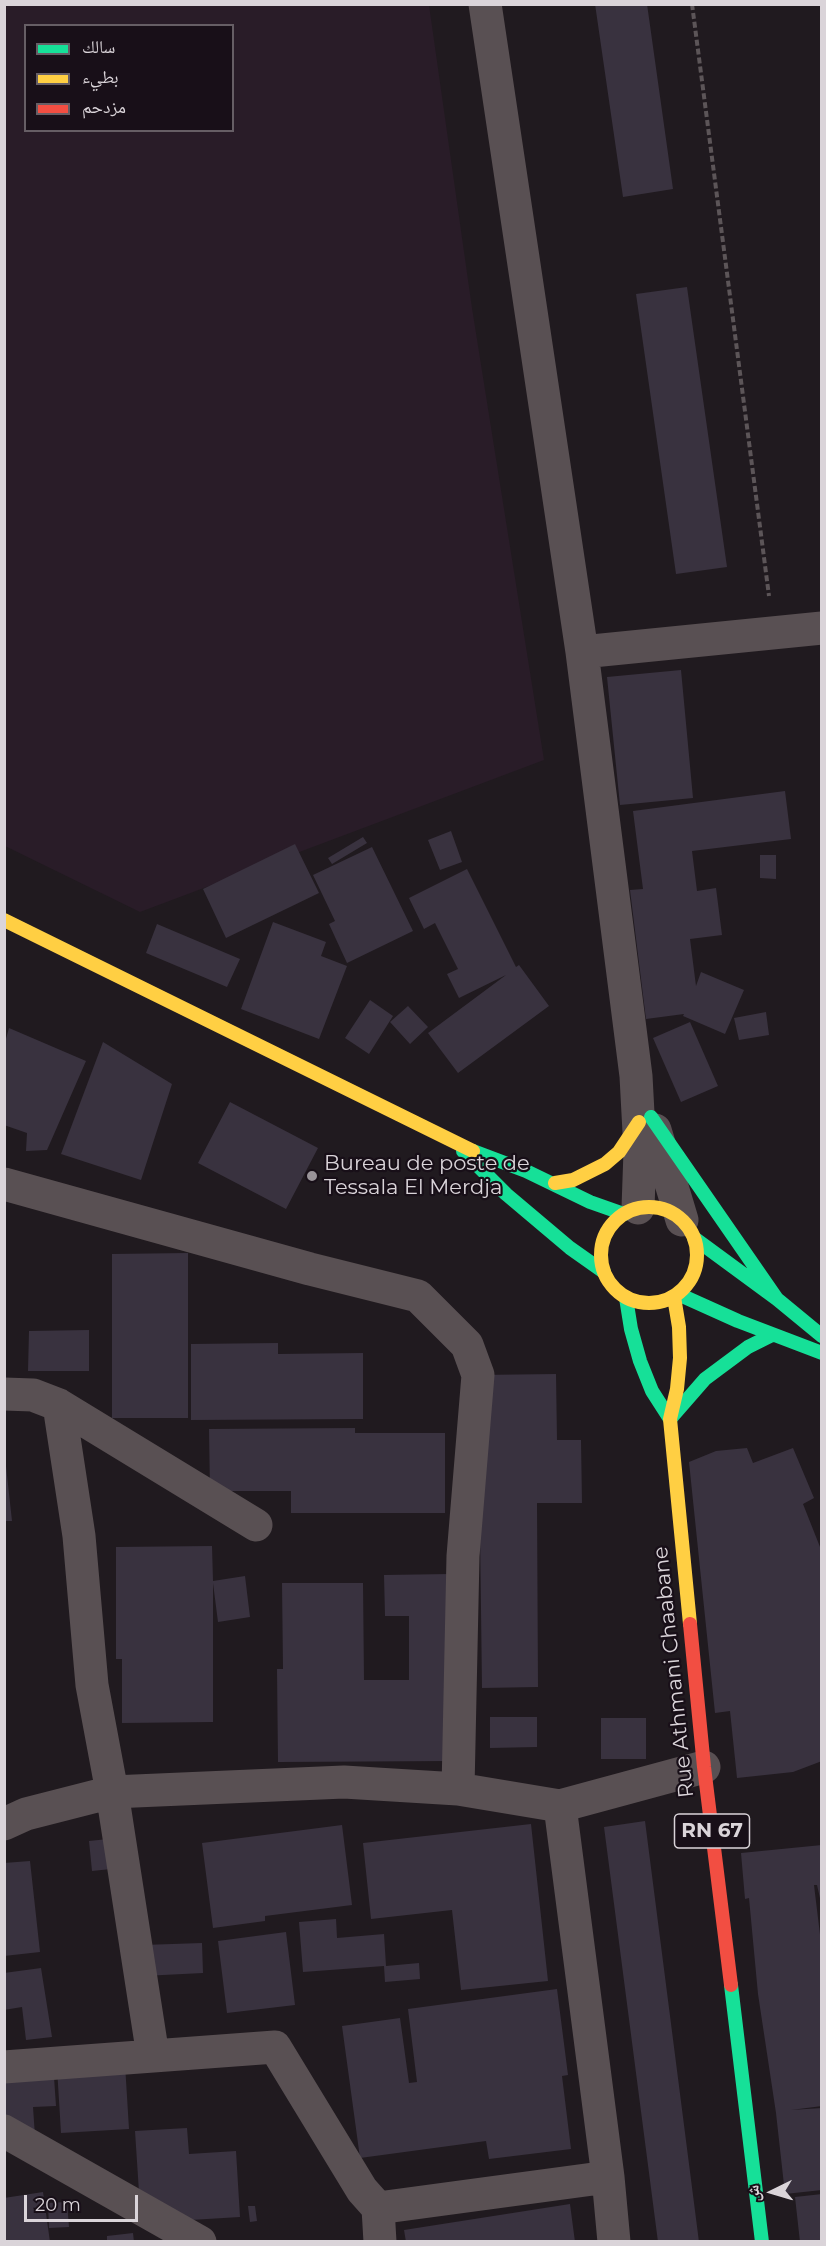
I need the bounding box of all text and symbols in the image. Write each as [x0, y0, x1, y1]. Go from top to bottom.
legend [24, 24, 234, 132]
text: سالك [82, 36, 115, 58]
text: بطيء [82, 66, 119, 88]
text: مزدحم [82, 96, 126, 118]
place label: Bureau de poste de Tessala El Merdja [324, 1151, 530, 1201]
marker: Bureau de poste de Tessala El Merdja [305, 1169, 319, 1183]
street label: Rue Athmani Chaabane [648, 1545, 700, 1799]
road number: RN 67 [674, 1814, 750, 1848]
north arrow [742, 2162, 802, 2222]
scale bar [27, 2183, 141, 2221]
text: ش [743, 2184, 764, 2203]
text: 20 m [35, 2194, 81, 2216]

